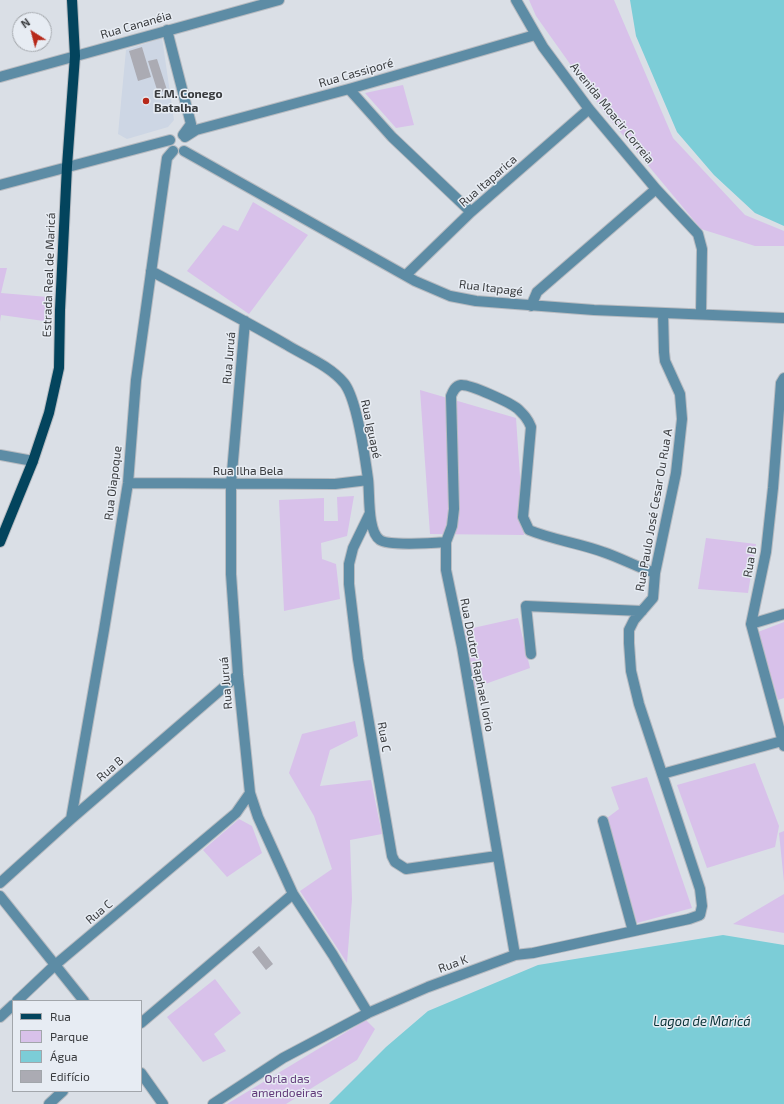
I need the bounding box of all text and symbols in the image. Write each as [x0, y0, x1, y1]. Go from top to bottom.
street label: Rua Cananéia [99, 8, 173, 42]
north arrow [12, 12, 52, 52]
text: N [18, 15, 32, 30]
street label: Rua Cassiporé [317, 55, 395, 91]
street label: Avenida Moacir Correia [567, 60, 657, 166]
place label: E.M. Conego Batalha [154, 87, 222, 115]
marker: E.M. Conego Batalha [141, 96, 151, 106]
street label: Rua Itaparica [456, 152, 520, 210]
street label: Estrada Real de Maricá [40, 212, 58, 338]
street label: Rua Itapagé [458, 277, 524, 299]
street label: Rua Juruá [220, 331, 238, 385]
street label: Rua Iguapé [358, 398, 384, 460]
street label: Rua Paulo José Cesar Ou Rua A [633, 427, 675, 593]
street label: Rua Oiapoque [101, 445, 125, 521]
street label: Rua Ilha Bela [213, 464, 283, 478]
street label: Rua B [740, 546, 760, 578]
street label: Rua Doutor Raphael Iorio [457, 597, 497, 733]
street label: Rua Juruá [217, 656, 235, 710]
street label: Rua C [374, 721, 394, 753]
street label: Rua B [94, 753, 126, 785]
street label: Rua C [83, 897, 115, 927]
street label: Rua K [436, 952, 470, 976]
legend [12, 1000, 142, 1092]
text: Rua [50, 1009, 71, 1023]
water label: Lagoa de Maricá [653, 1014, 751, 1030]
text: Parque [50, 1029, 88, 1043]
text: Água [50, 1049, 78, 1063]
text: Edifício [50, 1069, 90, 1083]
park label: Orla das amendoeiras [251, 1072, 323, 1100]

